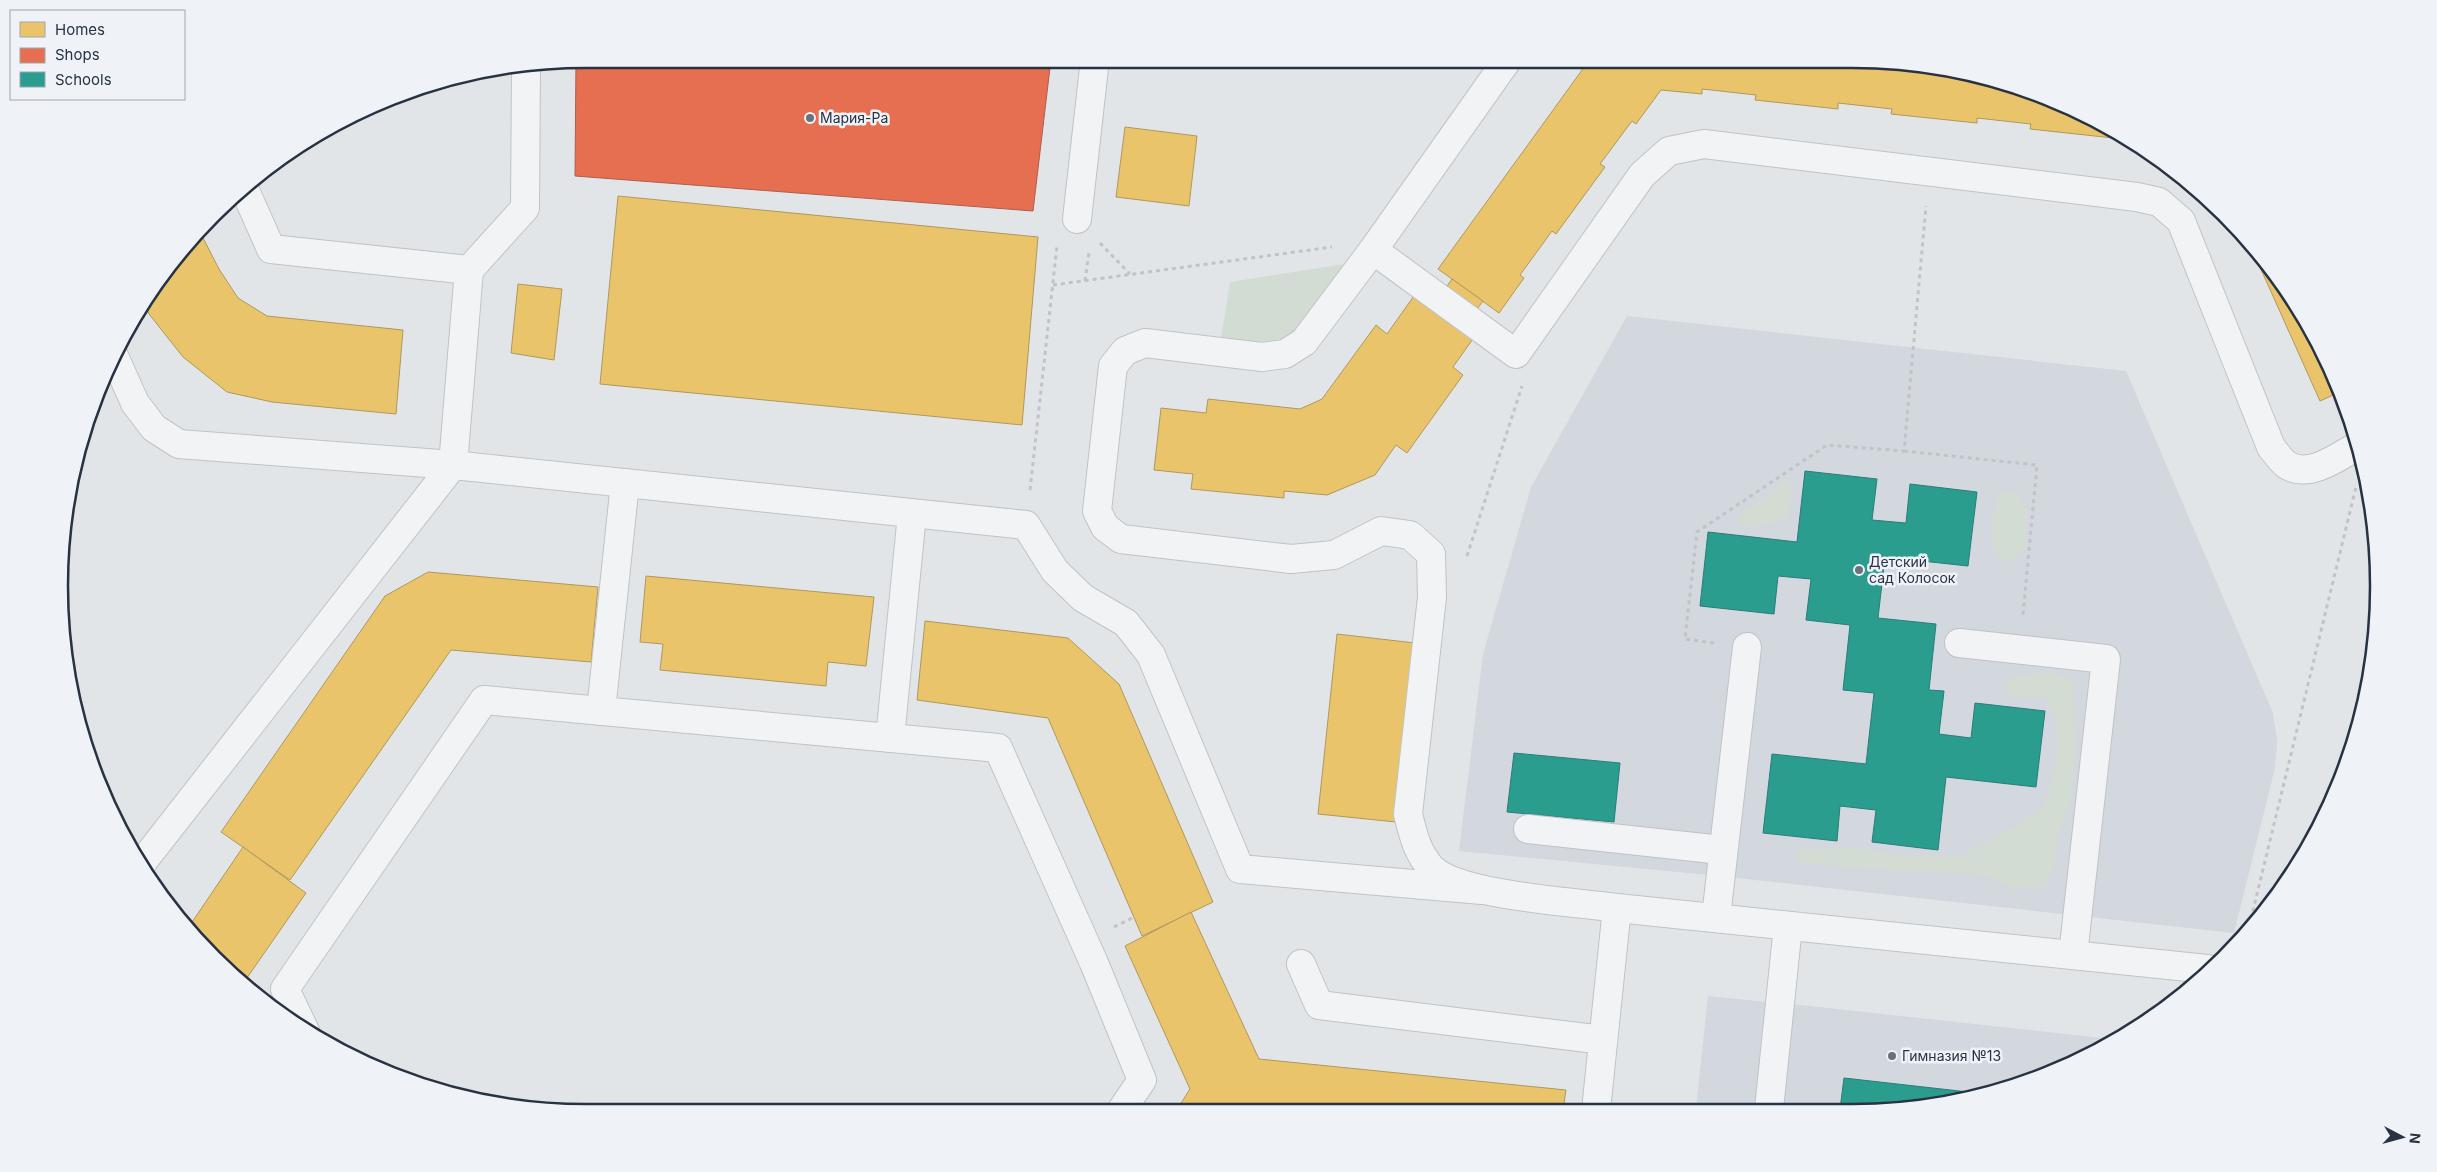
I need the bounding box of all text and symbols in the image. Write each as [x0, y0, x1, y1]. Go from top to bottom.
legend [10, 10, 185, 100]
text: Homes [55, 20, 105, 39]
text: Shops [55, 45, 100, 64]
text: Schools [55, 70, 112, 89]
place label: Мария-Ра [820, 109, 888, 126]
marker: Мария-Ра [804, 112, 816, 124]
place label: Детский сад Колосок [1869, 553, 1956, 586]
marker: Детский сад Колосок [1853, 564, 1865, 576]
place label: Гимназия №13 [1902, 1047, 2001, 1064]
marker: Гимназия №13 [1886, 1050, 1898, 1062]
north arrow [2377, 1112, 2427, 1162]
text: N [2406, 1132, 2424, 1145]

